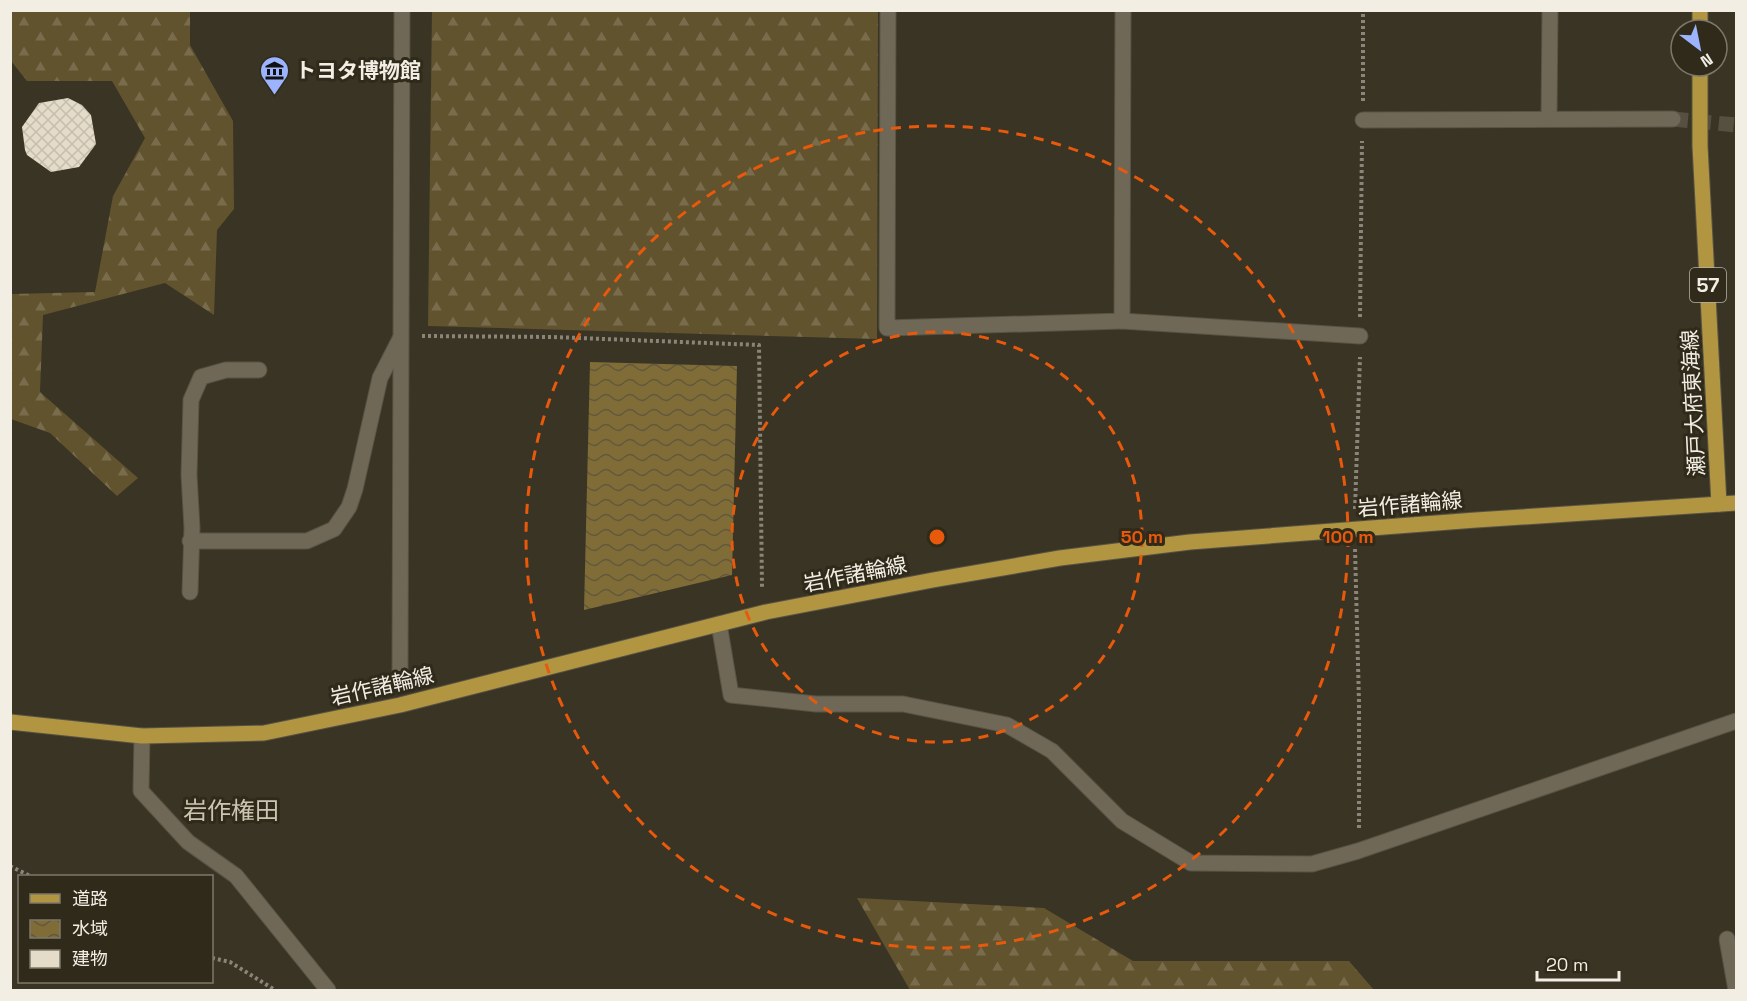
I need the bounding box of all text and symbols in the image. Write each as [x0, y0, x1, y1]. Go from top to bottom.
north arrow [1669, 18, 1729, 78]
text: N [1697, 49, 1717, 72]
museum icon: トヨタ博物館 [258, 54, 290, 96]
place label: トヨタ博物館 [295, 57, 421, 84]
road number: 57 [1690, 268, 1726, 302]
street label: 瀬戸大府東海線 [1676, 329, 1710, 477]
street label: 岩作諸輪線 [1357, 486, 1463, 522]
text: 50 m [1121, 525, 1163, 548]
text: 100 m [1322, 525, 1374, 548]
centre of rings [927, 527, 947, 547]
street label: 岩作諸輪線 [801, 551, 909, 597]
street label: 岩作諸輪線 [328, 661, 436, 711]
district label: 岩作権田 [183, 795, 279, 826]
legend [18, 875, 213, 983]
text: 道路 [72, 887, 108, 910]
text: 水域 [72, 917, 108, 940]
scale bar [1537, 944, 1620, 982]
text: 建物 [72, 947, 108, 970]
text: 20 m [1546, 953, 1589, 976]

